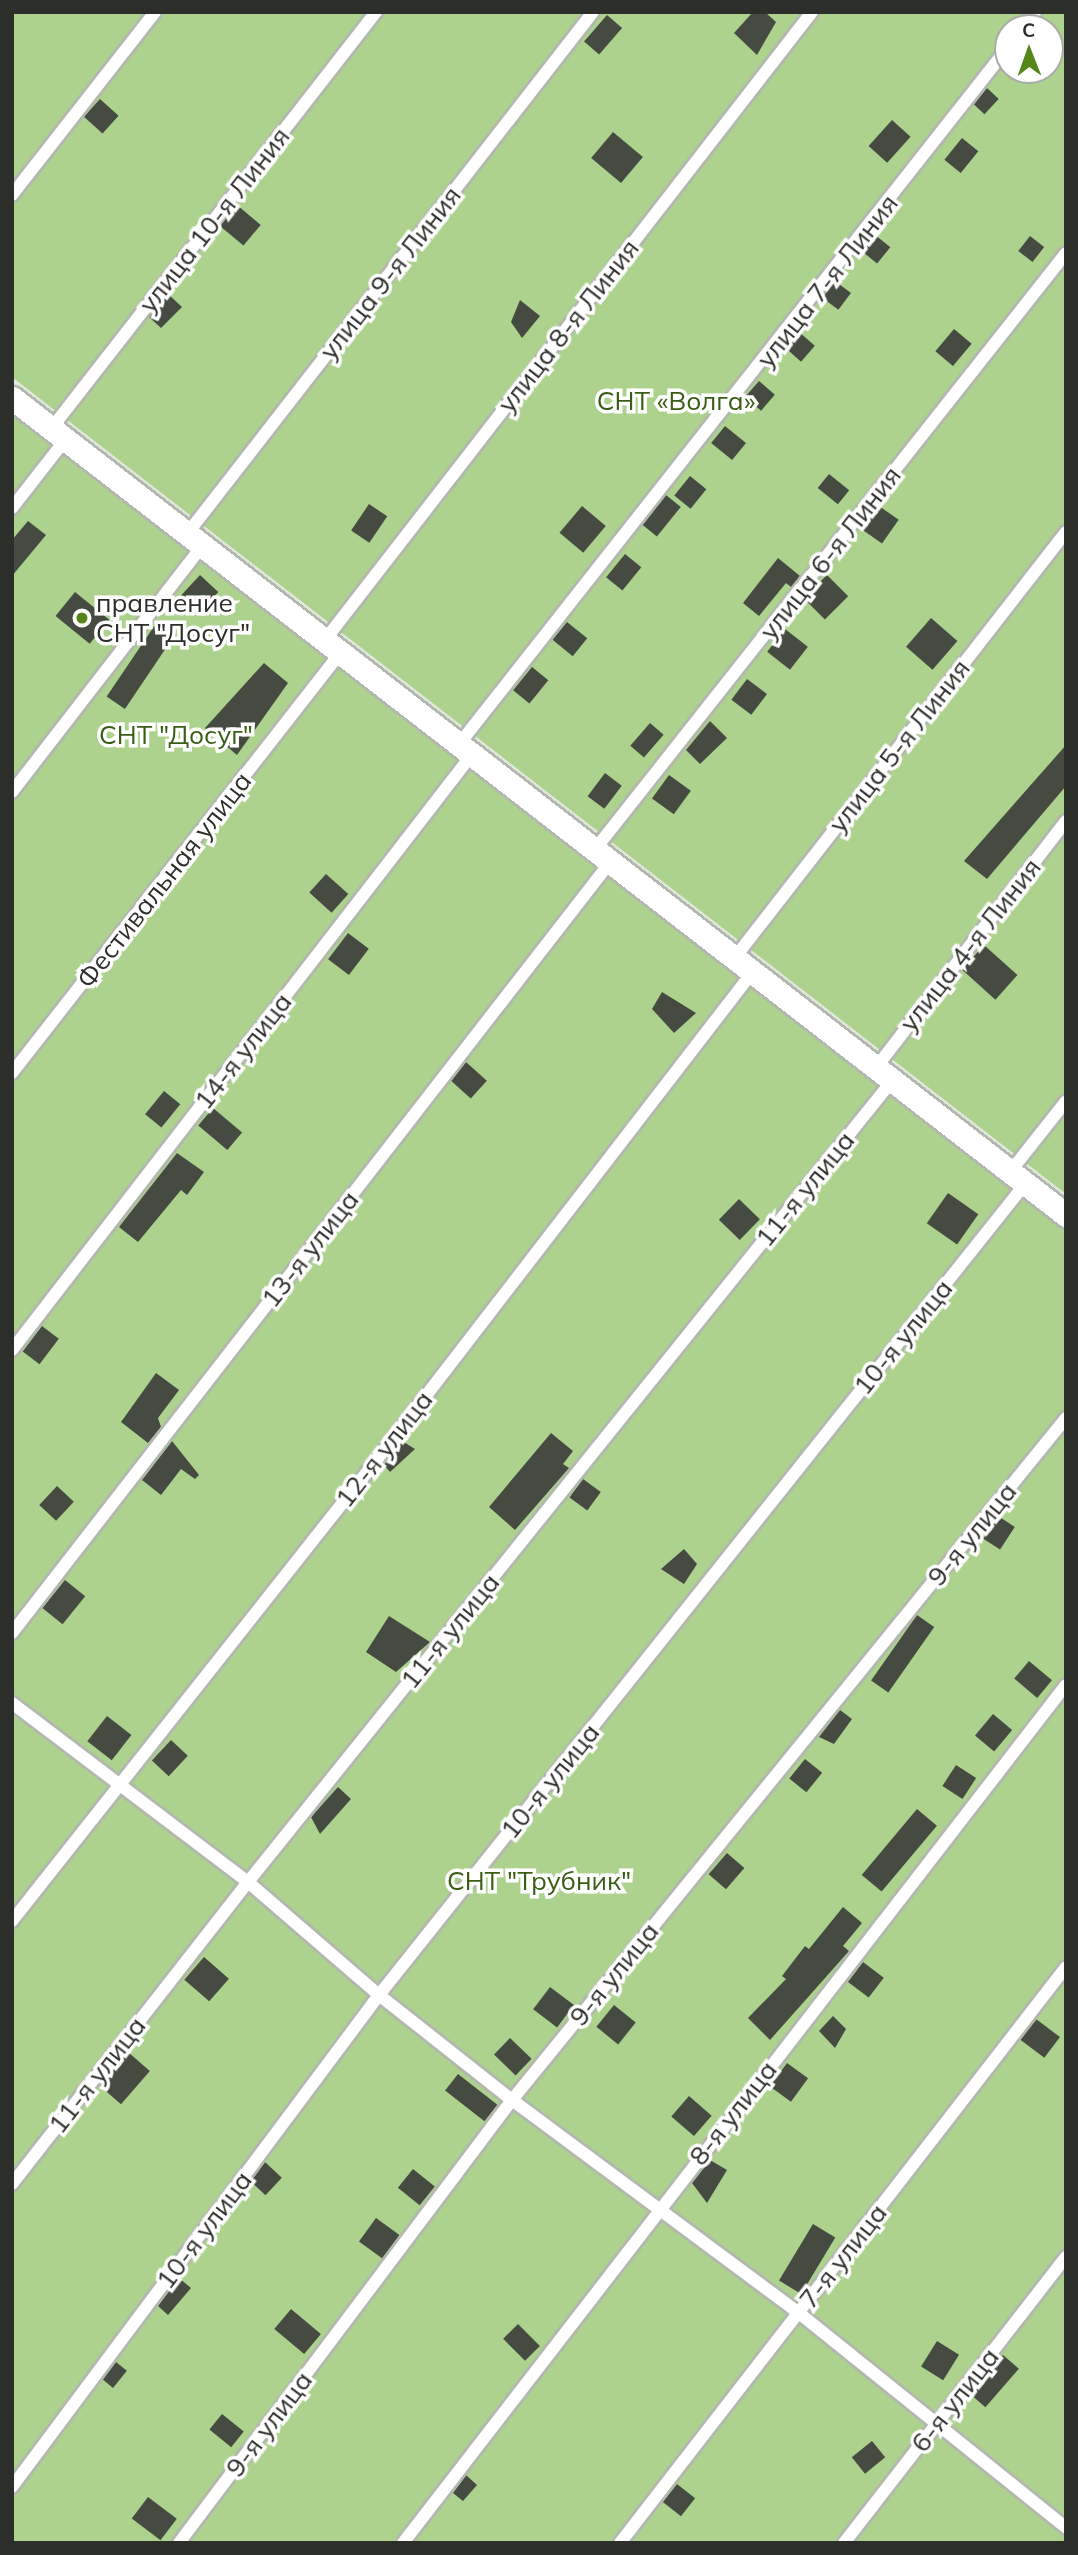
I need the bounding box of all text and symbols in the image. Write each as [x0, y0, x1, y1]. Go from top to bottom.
north arrow [994, 14, 1064, 84]
text: С [1022, 18, 1035, 42]
street label: улица 10-я Линия [132, 121, 296, 319]
street label: улица 9-я Линия [313, 180, 467, 366]
street label: улица 7-я Линия [750, 188, 904, 374]
street label: улица 8-я Линия [491, 233, 645, 419]
park label: СНТ «Волга» [597, 385, 755, 417]
street label: улица 6-я Линия [753, 460, 907, 646]
place label: правление СНТ "Досуг" [96, 587, 250, 648]
marker: правление СНТ "Досуг" [74, 610, 90, 626]
street label: улица 5-я Линия [822, 653, 976, 839]
park label: СНТ "Досуг" [99, 719, 253, 751]
street label: Фестивальная улица [70, 766, 258, 994]
street label: улица 4-я Линия [893, 852, 1047, 1038]
street label: 14-я улица [188, 987, 298, 1115]
street label: 11-я улица [749, 1125, 861, 1253]
street label: 13-я улица [255, 1185, 365, 1313]
street label: 10-я улица [847, 1273, 959, 1401]
street label: 12-я улица [329, 1385, 439, 1513]
street label: 9-я улица [921, 1476, 1023, 1592]
street label: 11-я улица [394, 1567, 506, 1695]
street label: 10-я улица [494, 1717, 606, 1845]
park label: СНТ "Трубник" [447, 1865, 631, 1897]
street label: 9-я улица [563, 1916, 665, 2032]
street label: 11-я улица [42, 2011, 152, 2139]
street label: 8-я улица [683, 2055, 783, 2171]
street label: 10-я улица [150, 2165, 258, 2295]
street label: 7-я улица [793, 2198, 893, 2314]
street label: 6-я улица [905, 2342, 1005, 2458]
street label: 9-я улица [219, 2365, 319, 2483]

